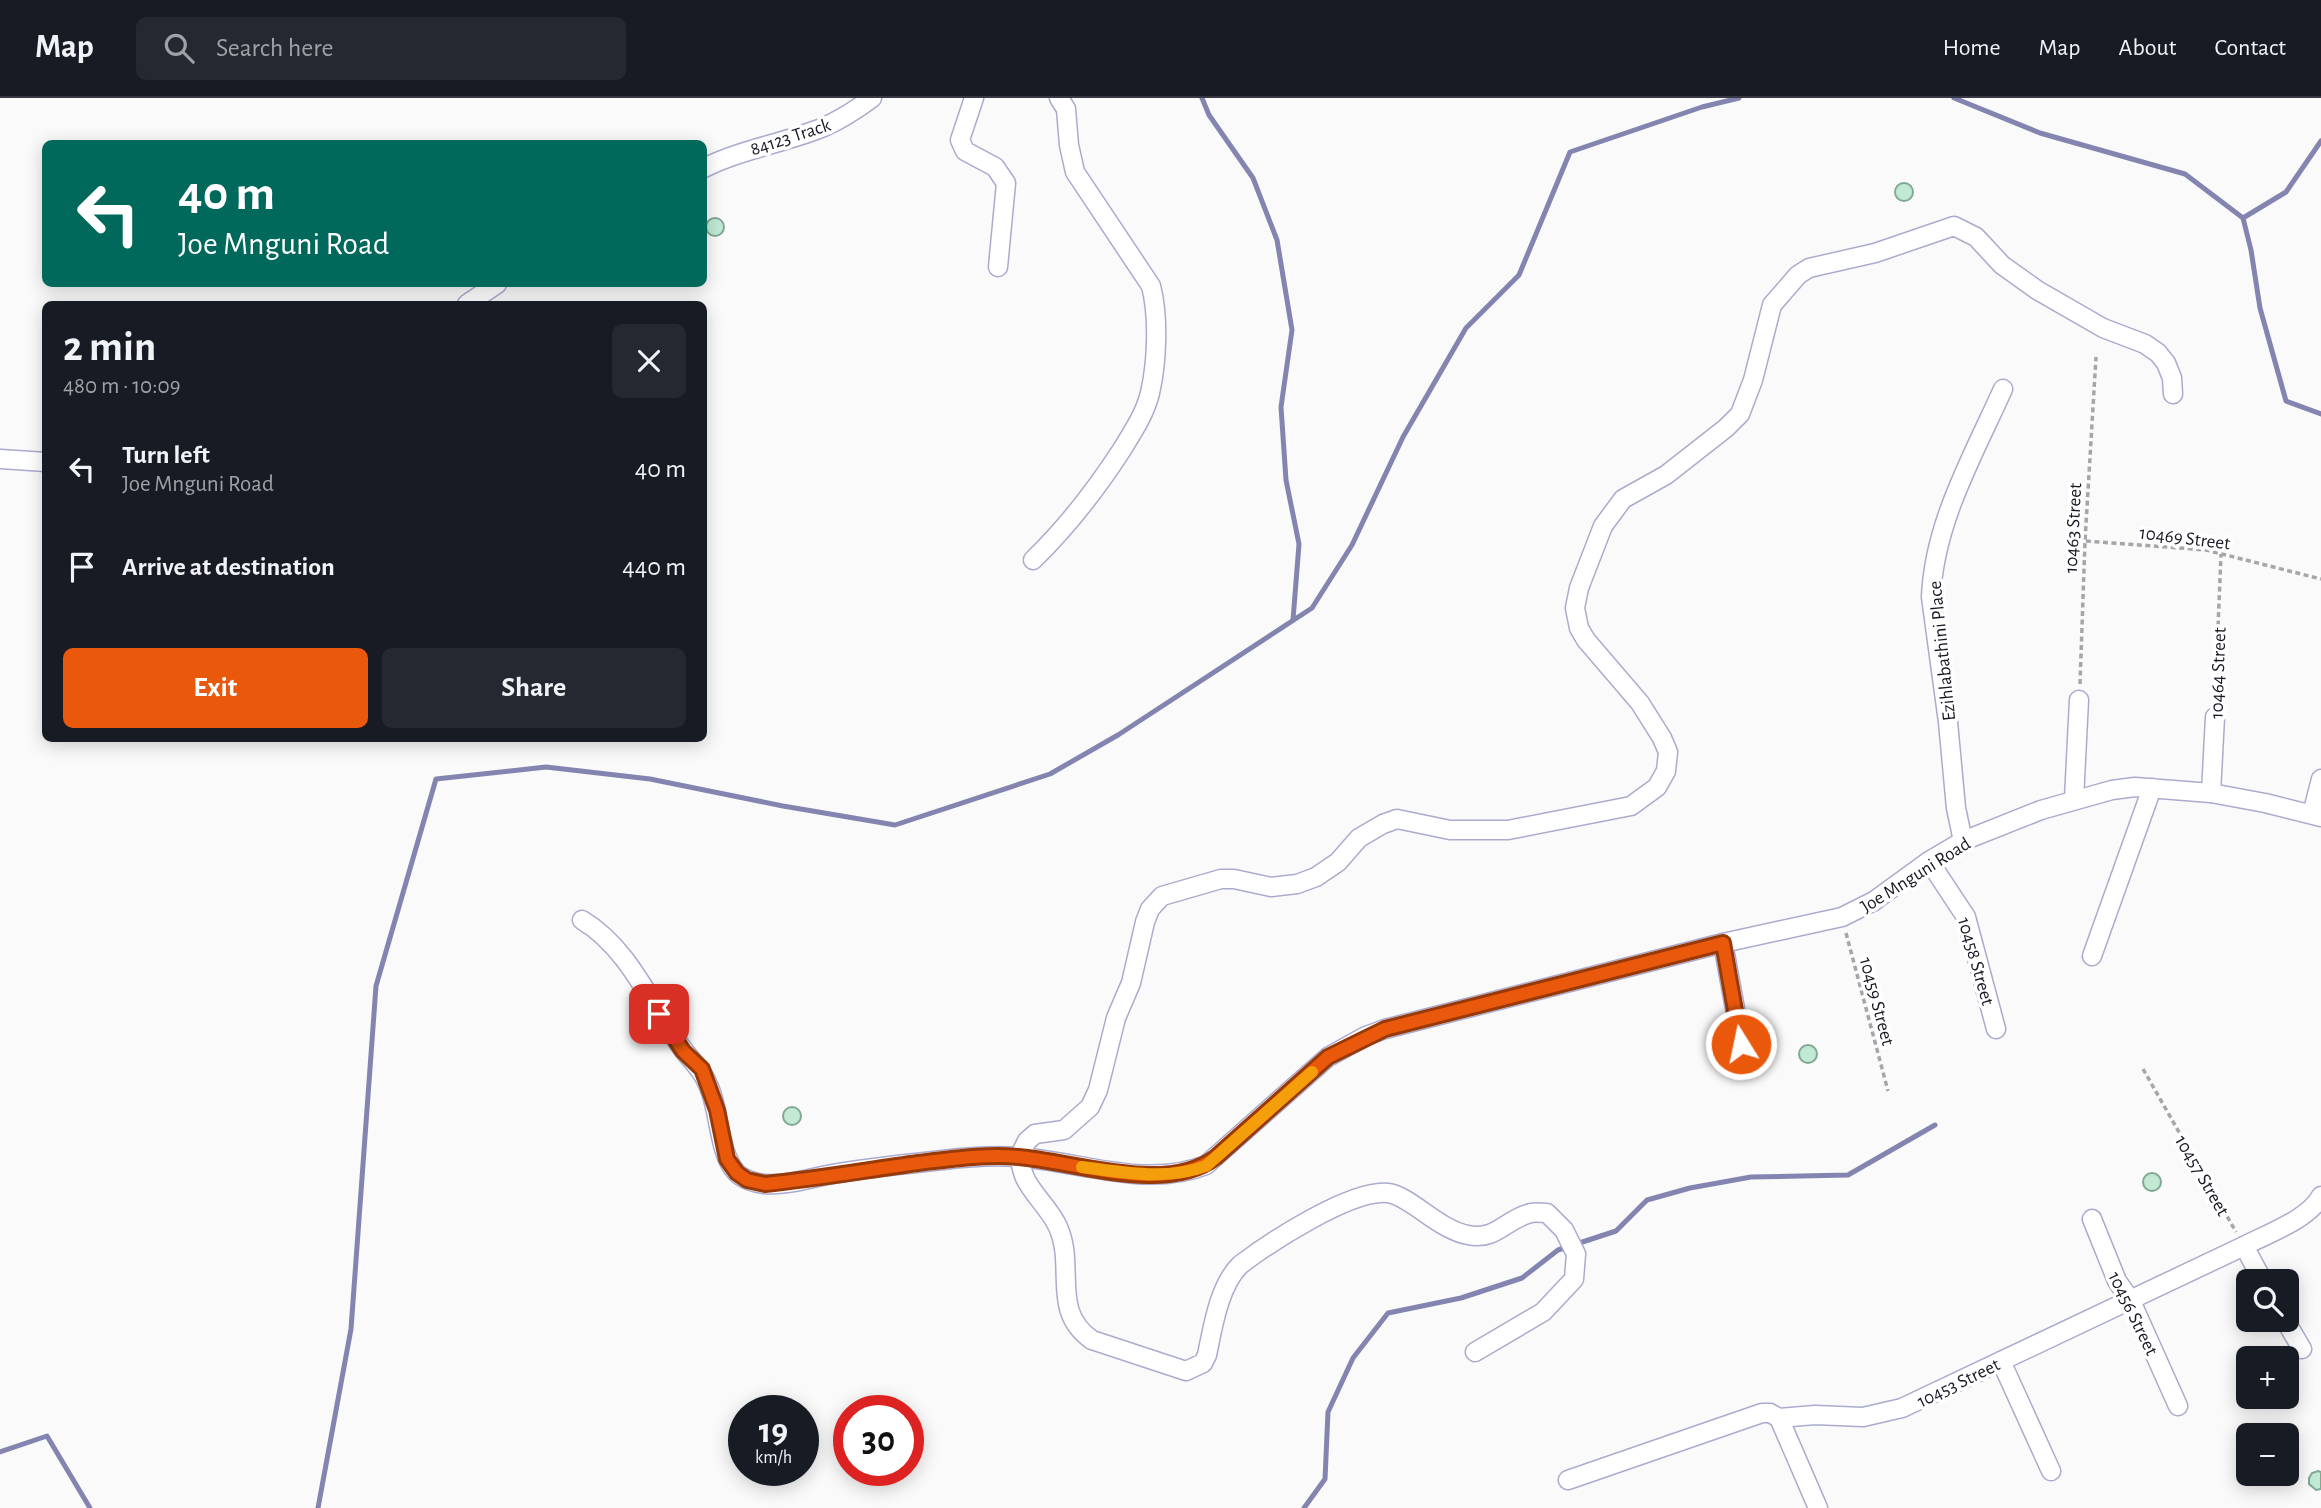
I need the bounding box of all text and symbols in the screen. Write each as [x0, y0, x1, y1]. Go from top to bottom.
search box [136, 17, 626, 80]
icon: search [160, 29, 198, 67]
text: Map [35, 31, 94, 64]
text: Search here [216, 35, 334, 61]
text: Home [1943, 36, 2001, 60]
text: Map [2039, 36, 2081, 60]
text: About [2119, 36, 2176, 60]
text: Contact [2214, 36, 2286, 60]
street label: 84123 Track [748, 115, 833, 159]
icon: left [63, 168, 154, 259]
text: 40 m [178, 170, 275, 219]
text: Joe Mnguni Road [178, 228, 389, 260]
button: close [612, 324, 686, 398]
text: 2 min [63, 326, 156, 368]
text: 480 m · 10:09 [63, 375, 180, 398]
text: Turn left [122, 442, 210, 468]
icon: left [63, 450, 101, 488]
text: 40 m [635, 456, 686, 482]
text: Joe Mnguni Road [122, 473, 274, 496]
street label: 10463 Street [2062, 482, 2085, 574]
street label: 10469 Street [2138, 523, 2231, 553]
icon: arrive [63, 548, 101, 586]
text: Arrive at destination [122, 554, 335, 580]
text: 440 m [622, 554, 686, 580]
street label: Ezihlabathini Place [1926, 580, 1959, 722]
street label: 10464 Street [2207, 627, 2230, 719]
button: Exit [63, 648, 368, 728]
button: Share [382, 648, 686, 728]
street label: Joe Mnguni Road [1858, 834, 1974, 917]
street label: 10458 Street [1954, 915, 1997, 1008]
street label: 10459 Street [1856, 955, 1897, 1048]
pin [629, 984, 689, 1044]
icon: arrive [640, 995, 678, 1033]
position arrow [1704, 1007, 1778, 1081]
street label: 10457 Street [2171, 1132, 2232, 1219]
street label: 10456 Street [2104, 1269, 2161, 1358]
map controls [2236, 1269, 2299, 1486]
button: search [2236, 1269, 2299, 1332]
button: + [2236, 1346, 2299, 1409]
street label: 10453 Street [1914, 1355, 2003, 1411]
speed limit sign: 30 [833, 1395, 924, 1486]
text: 19 [759, 1414, 788, 1449]
button: − [2236, 1423, 2299, 1486]
text: km/h [755, 1449, 792, 1467]

